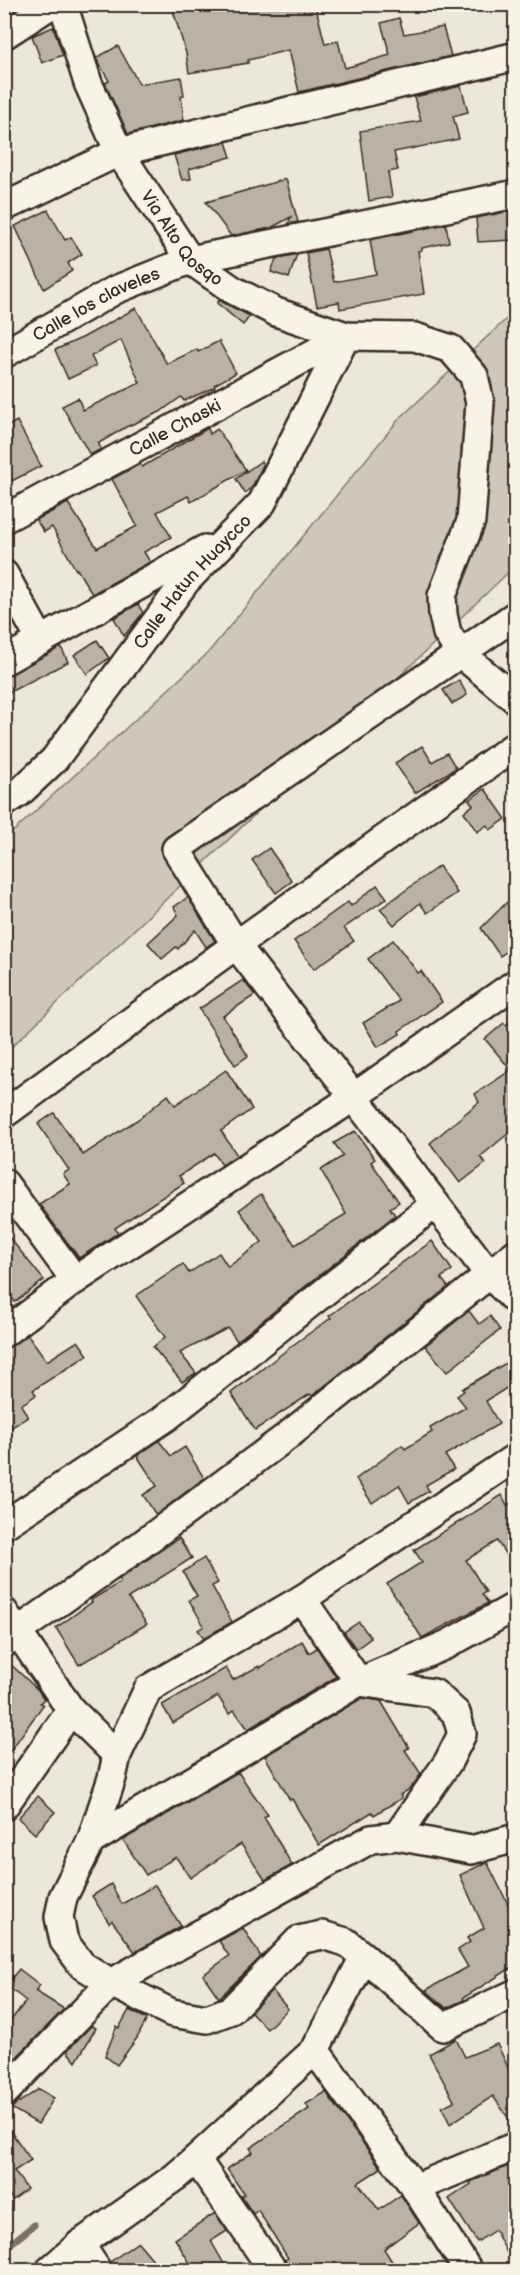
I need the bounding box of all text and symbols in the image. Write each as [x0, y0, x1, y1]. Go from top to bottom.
street label: Via Alto Qosqo [136, 186, 227, 290]
street label: Calle los claveles [29, 263, 163, 346]
street label: Calle Chaski [125, 394, 225, 461]
street label: Calle Hatun Huaycco [129, 510, 256, 653]

